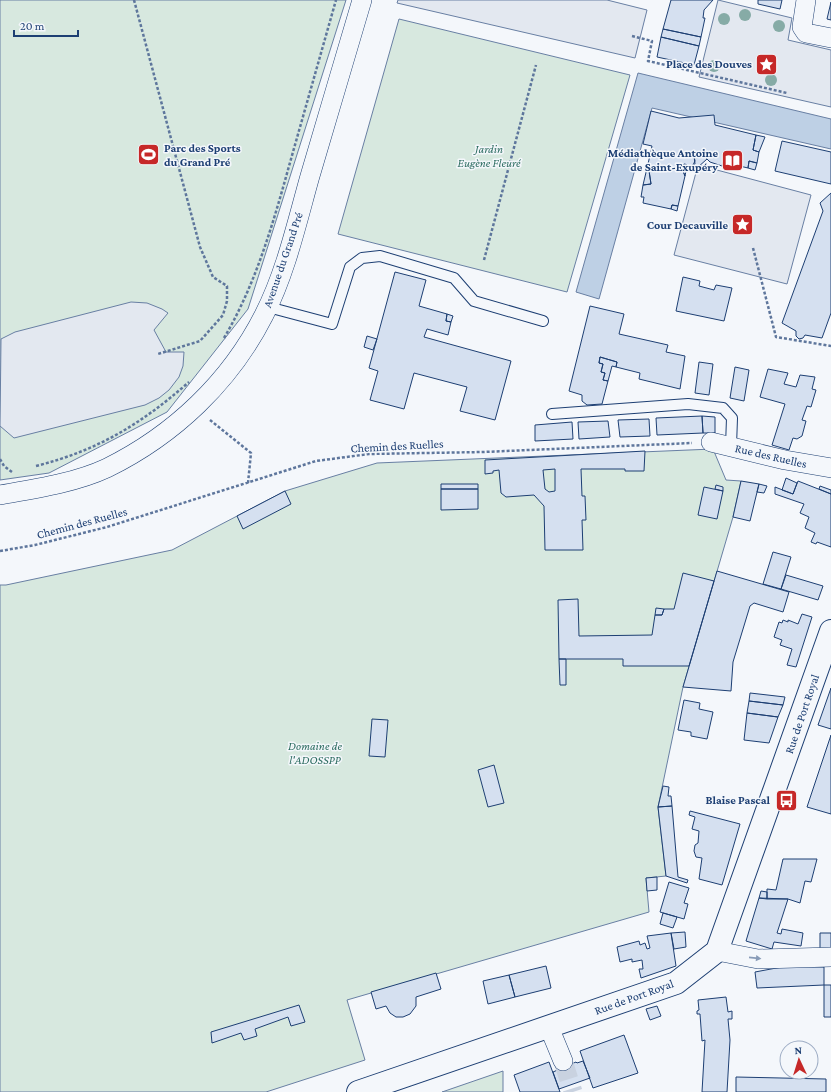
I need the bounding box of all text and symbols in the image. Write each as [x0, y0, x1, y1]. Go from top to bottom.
scale bar [14, 12, 78, 38]
text: 20 m [20, 19, 45, 33]
place icon: Place des Douves [754, 51, 780, 77]
place label: Place des Douves [666, 57, 752, 71]
place label: Parc des Sports du Grand Pré [164, 141, 241, 169]
sports icon: Parc des Sports du Grand Pré [135, 142, 161, 168]
park label: Jardin Eugène Fleuré [457, 142, 522, 170]
place label: Médiathèque Antoine de Saint-Exupéry [608, 146, 718, 174]
library icon: Médiathèque Antoine de Saint-Exupéry [720, 147, 746, 173]
street label: Avenue du Grand Pré [260, 210, 306, 310]
place icon: Cour Decauville [730, 212, 756, 238]
place label: Cour Decauville [647, 218, 728, 232]
street label: Chemin des Ruelles [350, 437, 444, 455]
street label: Rue des Ruelles [734, 441, 809, 471]
street label: Chemin des Ruelles [35, 504, 129, 542]
street label: Rue de Port Royal [782, 672, 822, 756]
park label: Domaine de l'ADOSSPP [288, 739, 342, 767]
bus stop icon: Blaise Pascal [773, 787, 799, 813]
place label: Blaise Pascal [705, 793, 770, 807]
one-way arrow [749, 955, 761, 962]
street label: Rue de Port Royal [593, 976, 675, 1018]
north arrow [779, 1040, 819, 1080]
text: N [794, 1044, 803, 1056]

